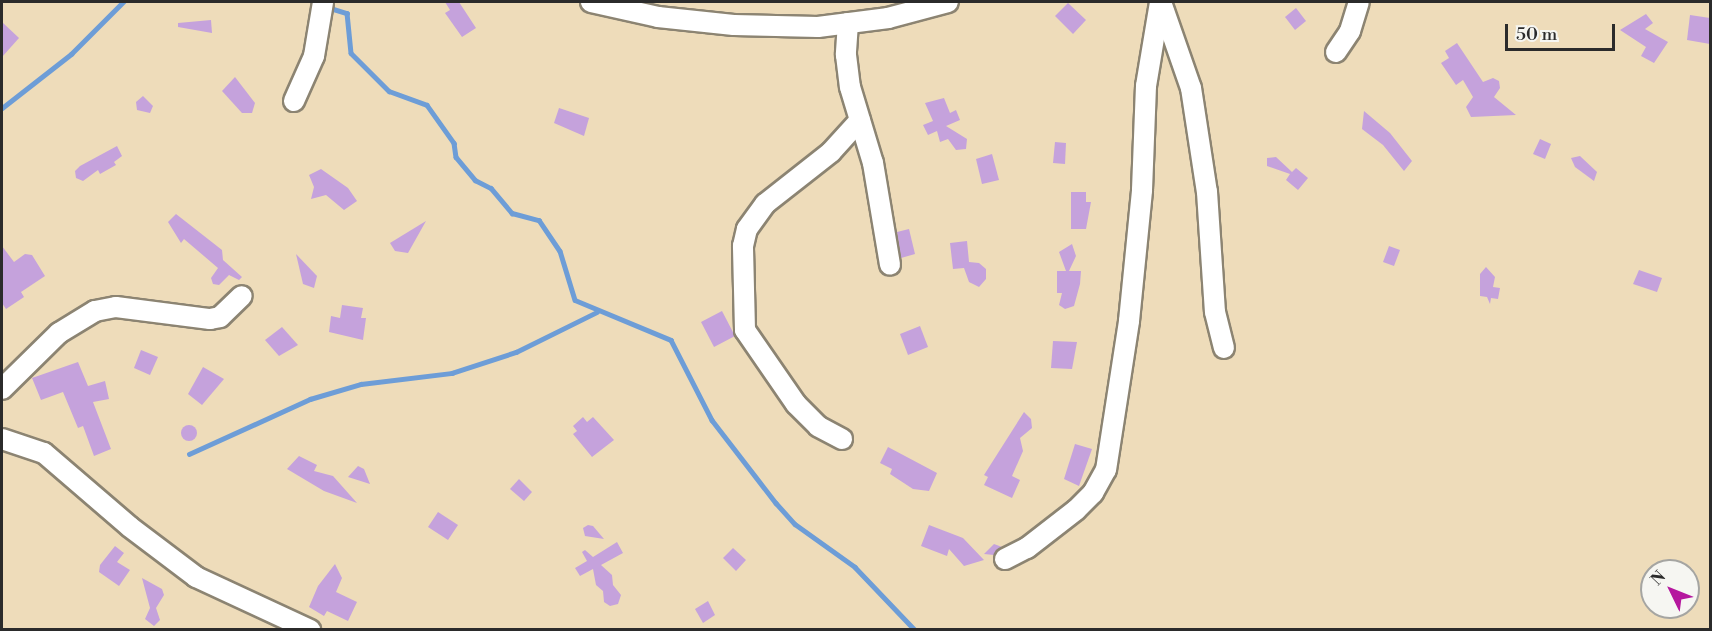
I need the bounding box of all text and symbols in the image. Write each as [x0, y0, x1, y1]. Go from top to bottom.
scale bar [1508, 12, 1618, 50]
text: 50 m [1516, 23, 1557, 46]
north arrow [1640, 559, 1700, 619]
text: N [1647, 567, 1670, 590]

